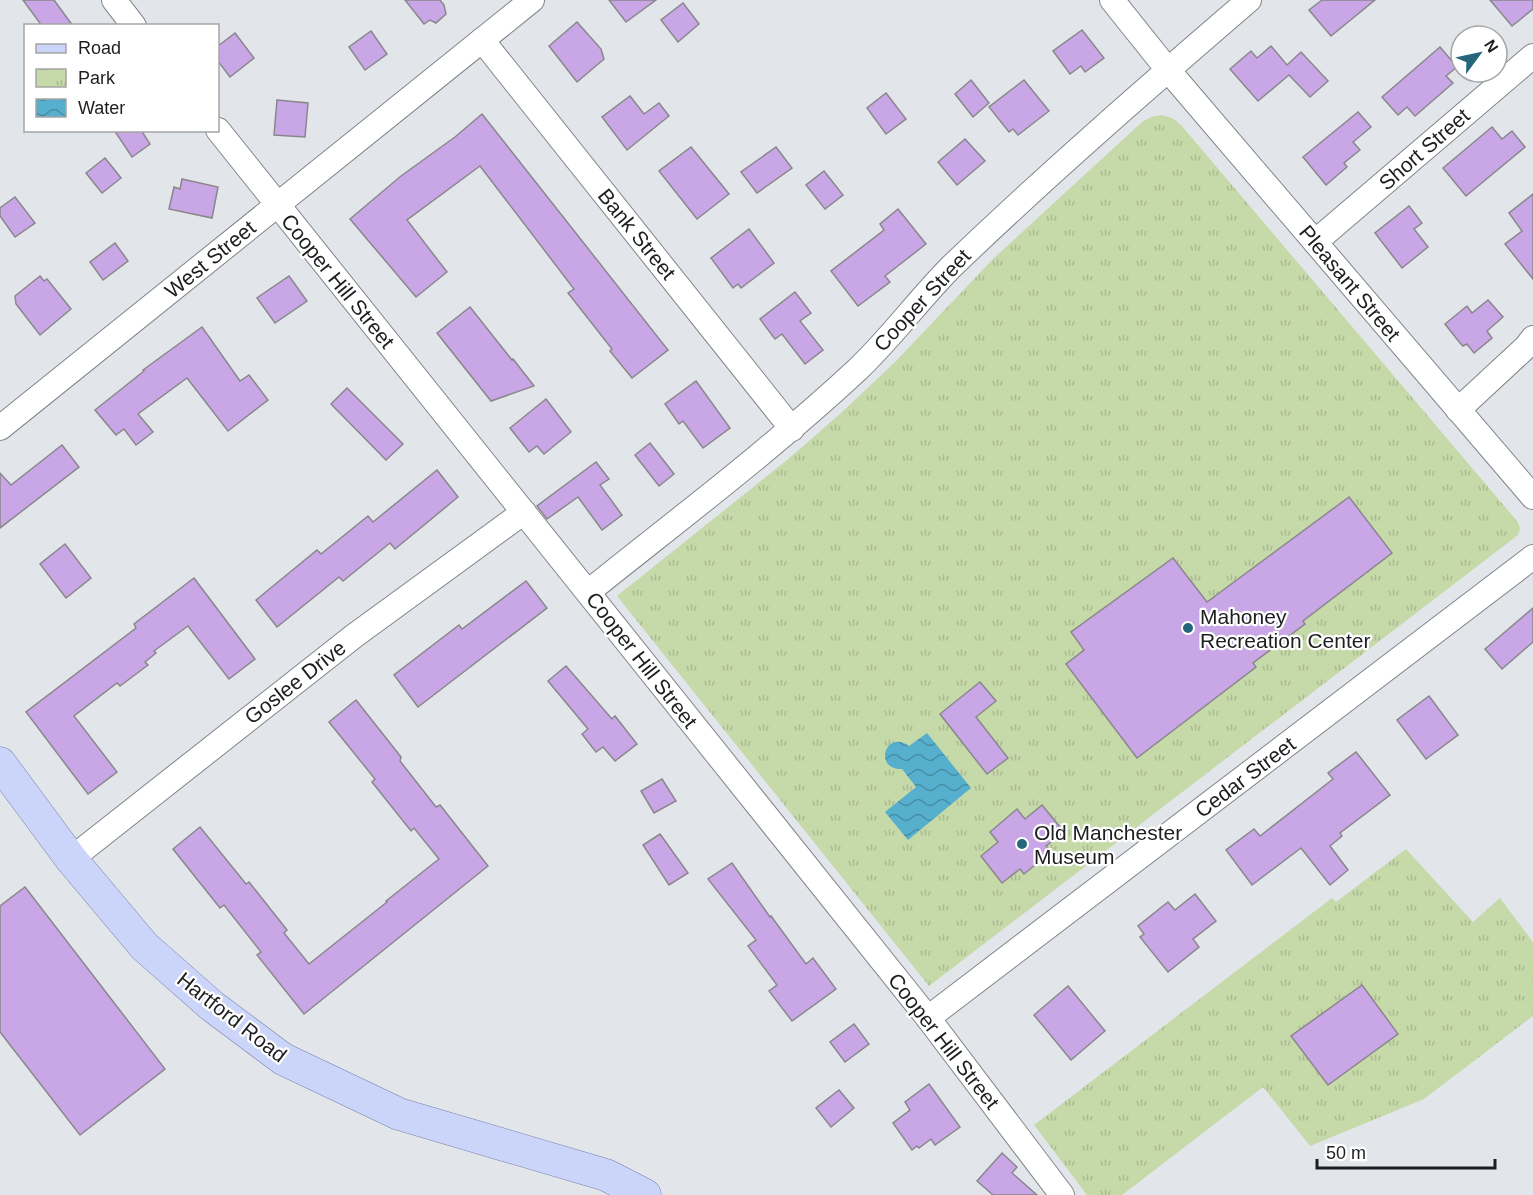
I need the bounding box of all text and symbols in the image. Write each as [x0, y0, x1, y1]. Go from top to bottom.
legend [24, 24, 219, 132]
north arrow [1449, 24, 1509, 84]
text: N [1481, 37, 1501, 56]
text: Road [78, 38, 121, 58]
text: Park [78, 68, 116, 88]
text: Water [78, 98, 125, 118]
street label: Short Street [1374, 103, 1474, 194]
street label: Bank Street [594, 184, 681, 284]
street label: Cooper Hill Street [277, 209, 399, 353]
street label: West Street [160, 216, 260, 302]
street label: Pleasant Street [1295, 221, 1405, 346]
street label: Cooper Street [869, 244, 975, 356]
street label: Cooper Hill Street [582, 588, 702, 733]
place label: Mahoney Recreation Center [1200, 605, 1370, 652]
marker: Mahoney Recreation Center [1181, 621, 1195, 635]
street label: Goslee Drive [240, 636, 350, 728]
street label: Cedar Street [1191, 732, 1300, 822]
place label: Old Manchester Museum [1034, 821, 1182, 868]
marker: Old Manchester Museum [1015, 837, 1029, 851]
street label: Hartford Road [173, 967, 291, 1067]
street label: Cooper Hill Street [884, 969, 1004, 1114]
scale bar [1317, 1132, 1496, 1170]
text: 50 m [1326, 1143, 1366, 1163]

